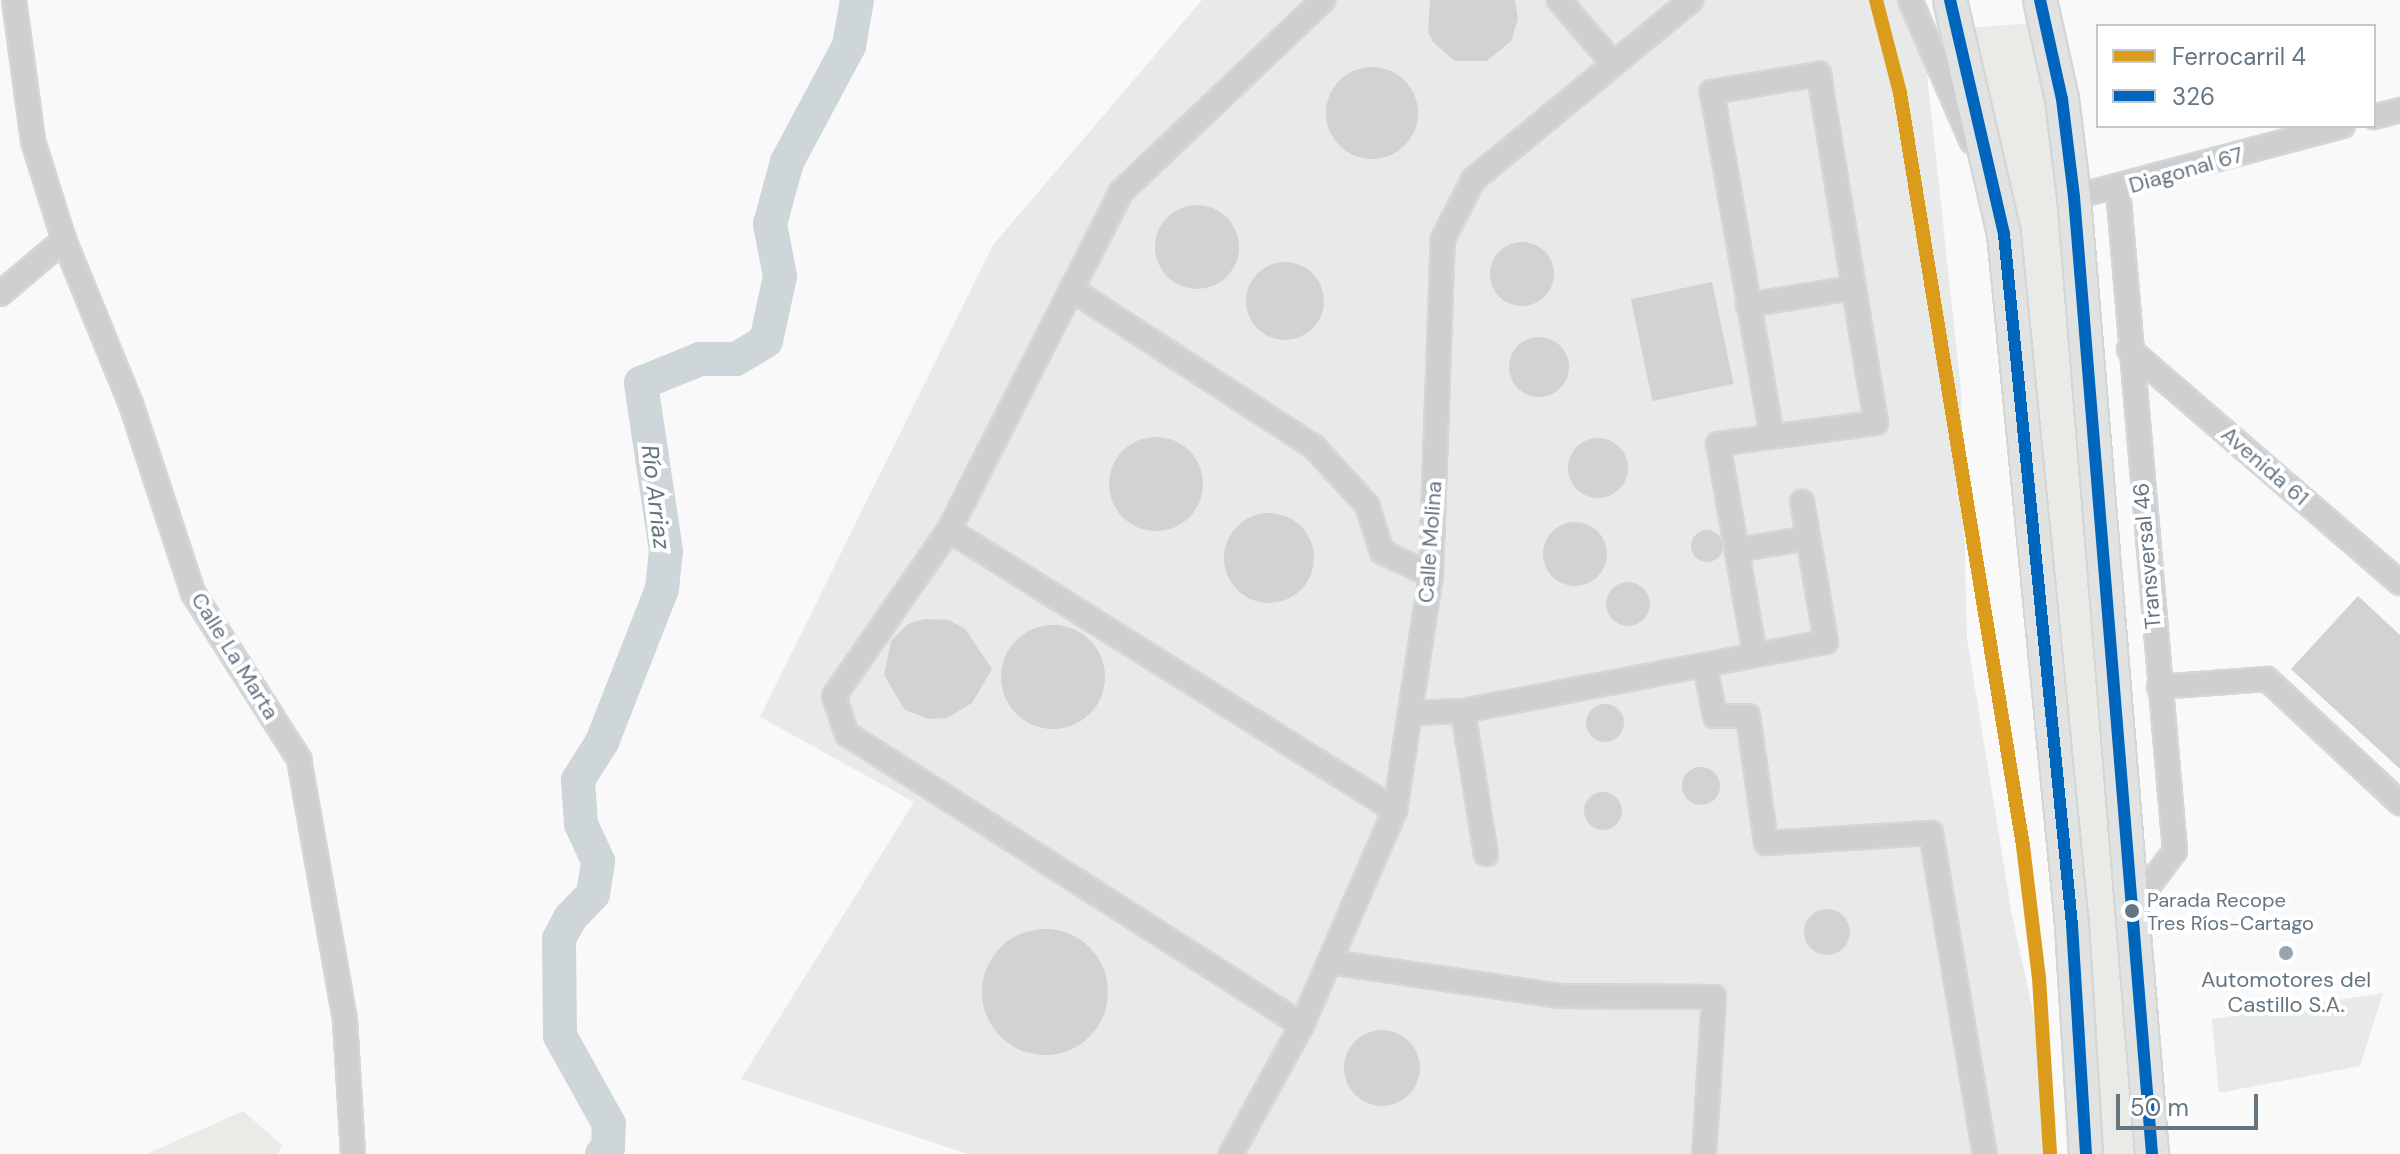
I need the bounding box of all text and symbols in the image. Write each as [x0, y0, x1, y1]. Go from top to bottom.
legend [2096, 24, 2376, 128]
text: Ferrocarril 4 [2172, 41, 2306, 72]
text: 326 [2172, 81, 2215, 112]
street label: Diagonal 67 [2126, 141, 2246, 199]
street label: Avenida 61 [2216, 421, 2314, 511]
water label: Río Arriaz [635, 443, 677, 551]
street label: Calle Molina [1413, 480, 1447, 604]
street label: Transversal 46 [2127, 482, 2167, 630]
street label: Calle La Marta [186, 588, 284, 724]
place label: Parada Recope Tres Ríos-Cartago [2147, 888, 2314, 935]
marker: Parada Recope Tres Ríos-Cartago [2124, 903, 2140, 919]
marker: Automotores del Castillo S.A. [2277, 944, 2295, 962]
place label: Automotores del Castillo S.A. [2201, 966, 2371, 1018]
scale bar [2120, 1078, 2262, 1128]
text: 50 m [2130, 1092, 2189, 1123]

